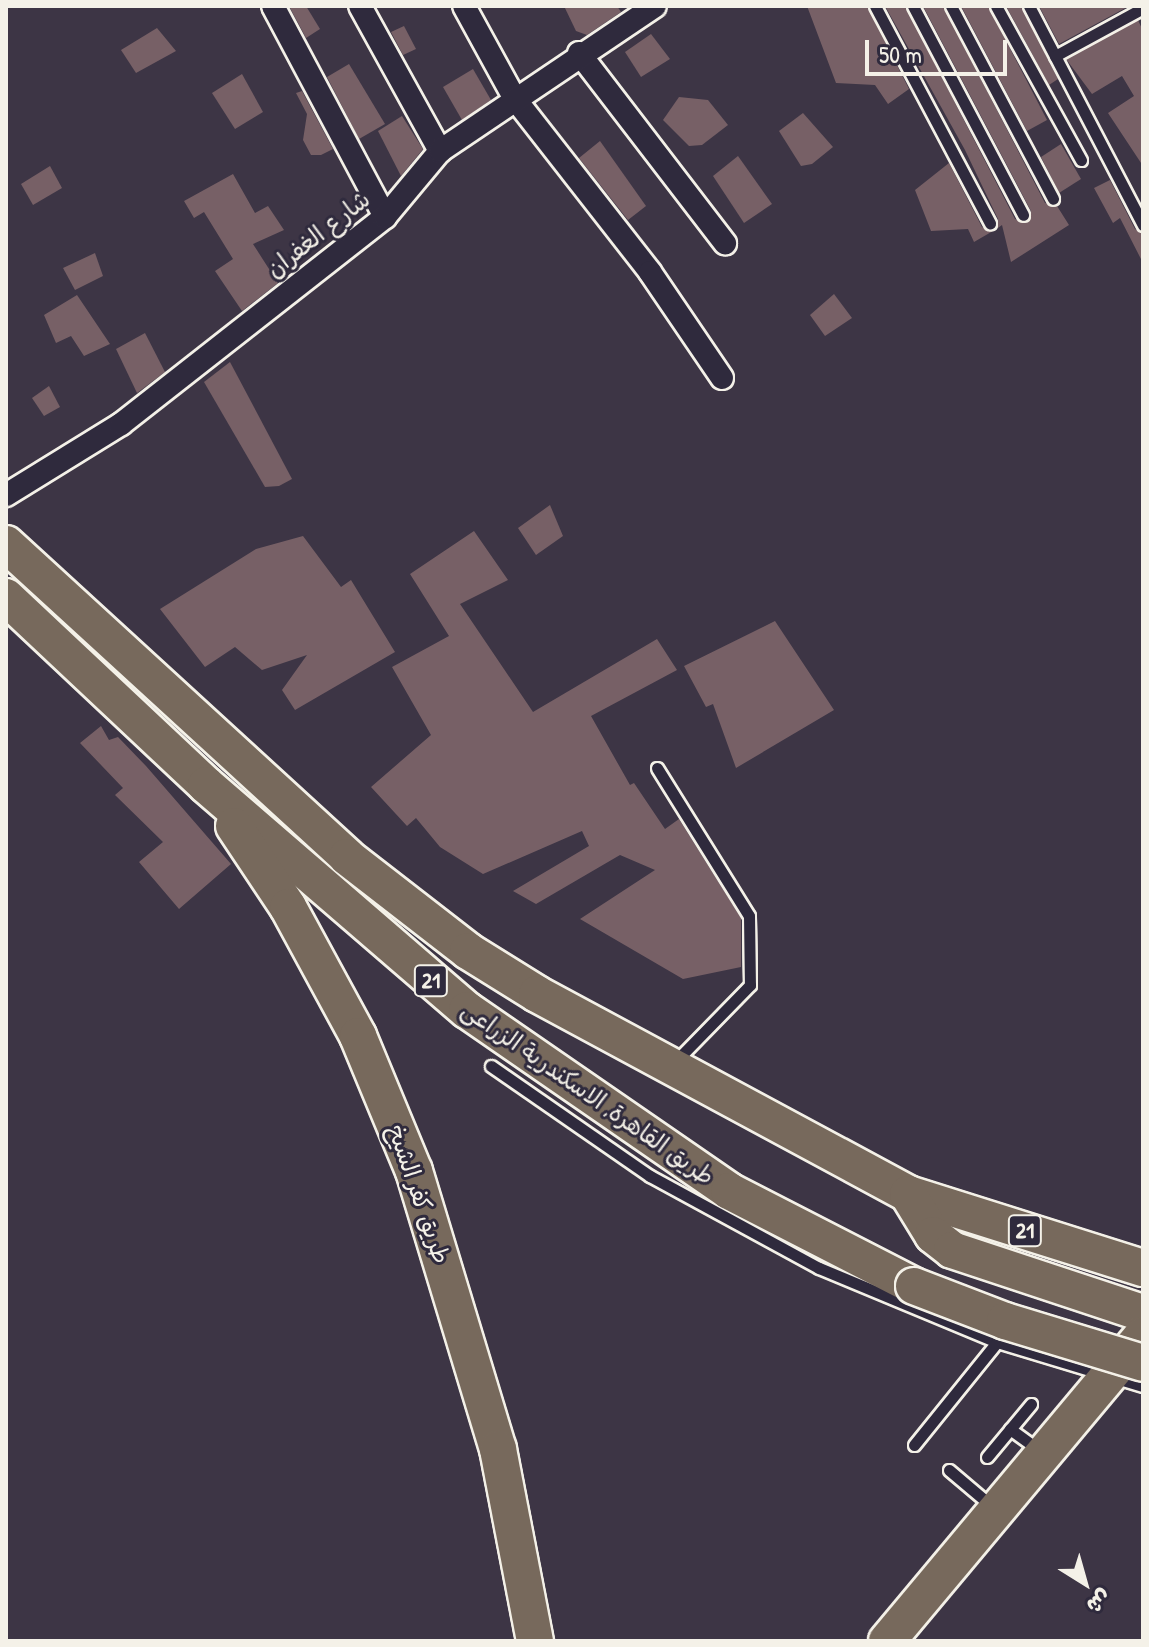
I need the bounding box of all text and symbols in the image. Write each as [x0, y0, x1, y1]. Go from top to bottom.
scale bar [869, 24, 1011, 74]
text: 50 m [879, 38, 922, 70]
street label: شارع الغفران [260, 185, 376, 283]
road number: 21 [413, 963, 449, 999]
street label: طريق القاهرة, الاسكندرية الزراعى [456, 995, 720, 1191]
street label: طريق كفر الشيخ [382, 1121, 456, 1267]
road number: 21 [1007, 1213, 1043, 1249]
north arrow [1045, 1543, 1125, 1623]
text: ش [1081, 1583, 1118, 1621]

